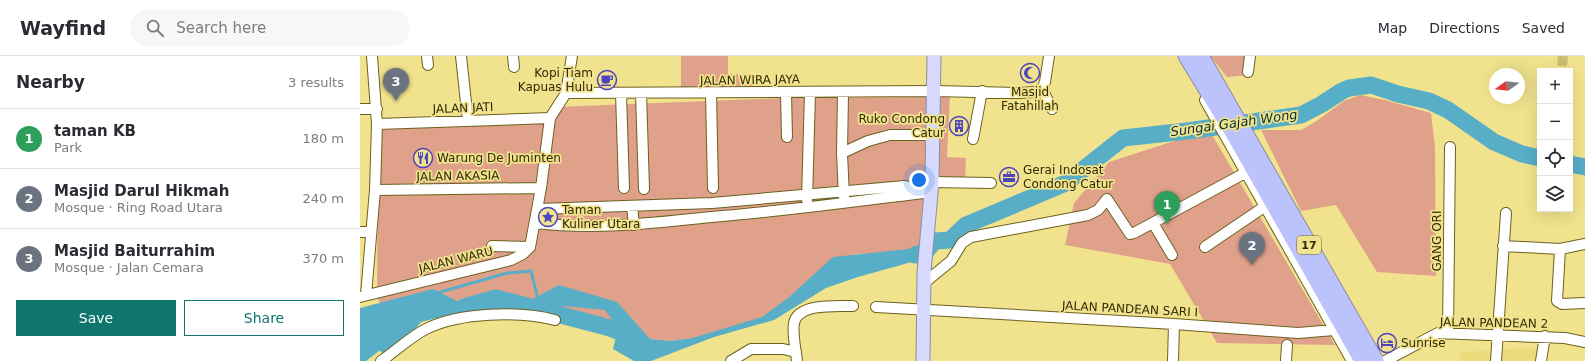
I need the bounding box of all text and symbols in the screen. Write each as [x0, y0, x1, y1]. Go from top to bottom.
search box [130, 10, 410, 46]
text: Wayfind [20, 17, 106, 39]
icon: search [144, 17, 166, 39]
text: Search here [176, 19, 266, 37]
text: Map [1378, 20, 1407, 36]
text: Directions [1429, 20, 1500, 36]
text: Saved [1522, 20, 1565, 36]
mosque icon: Masjid Fatahillah [1019, 62, 1041, 84]
place label: Kopi Tiam Kapuas Hulu [518, 66, 593, 94]
pin: 3 [383, 68, 409, 101]
north arrow [1489, 68, 1525, 104]
map controls [1537, 68, 1573, 212]
button: + [1537, 68, 1573, 104]
cafe icon: Kopi Tiam Kapuas Hulu [596, 69, 618, 91]
text: Nearby [16, 72, 85, 92]
street label: JALAN WIRA JAYA [699, 72, 801, 88]
text: 3 results [288, 75, 344, 90]
place label: Masjid Fatahillah [1001, 85, 1059, 113]
street label: JALAN JATI [431, 100, 494, 116]
button: − [1537, 104, 1573, 140]
water label: Sungai Gajah Wong [1170, 107, 1298, 139]
place label: Ruko Condong Catur [858, 112, 945, 140]
building icon: Ruko Condong Catur [948, 115, 970, 137]
text: taman KB [54, 122, 136, 140]
text: 1 [24, 131, 34, 146]
text: 180 m [302, 131, 344, 146]
text: Park [54, 140, 82, 155]
button: locate [1537, 140, 1573, 176]
restaurant icon: Warung De Juminten [412, 147, 434, 169]
place label: Warung De Juminten [437, 151, 561, 165]
place label: Gerai Indosat Condong Catur [1023, 163, 1113, 191]
office icon: Gerai Indosat Condong Catur [998, 166, 1020, 188]
street label: JALAN AKASIA [415, 168, 500, 184]
your location [909, 170, 929, 190]
button: layers [1537, 176, 1573, 212]
text: Masjid Darul Hikmah [54, 182, 229, 200]
text: 2 [24, 191, 34, 206]
text: 240 m [302, 191, 344, 206]
pin: 1 [1154, 191, 1180, 224]
text: Mosque · Ring Road Utara [54, 200, 223, 215]
place label: Taman Kuliner Utara [561, 203, 640, 231]
place icon: Taman Kuliner Utara [537, 206, 559, 228]
street label: GANG ORI [1430, 211, 1444, 271]
pin: 2 [1239, 232, 1265, 265]
road number: 17 [1297, 236, 1321, 254]
text: Masjid Baiturrahim [54, 242, 215, 260]
street label: JALAN WARU [416, 244, 495, 276]
text: 3 [24, 251, 34, 266]
text: 370 m [302, 251, 344, 266]
text: Mosque · Jalan Cemara [54, 260, 204, 275]
street label: JALAN PANDEAN SARI I [1061, 298, 1198, 320]
button: Save [16, 300, 176, 336]
button: Share [184, 300, 344, 336]
street label: JALAN PANDEAN 2 [1439, 315, 1548, 331]
hotel icon: Sunrise [1376, 332, 1398, 354]
place label: Sunrise [1401, 336, 1446, 350]

